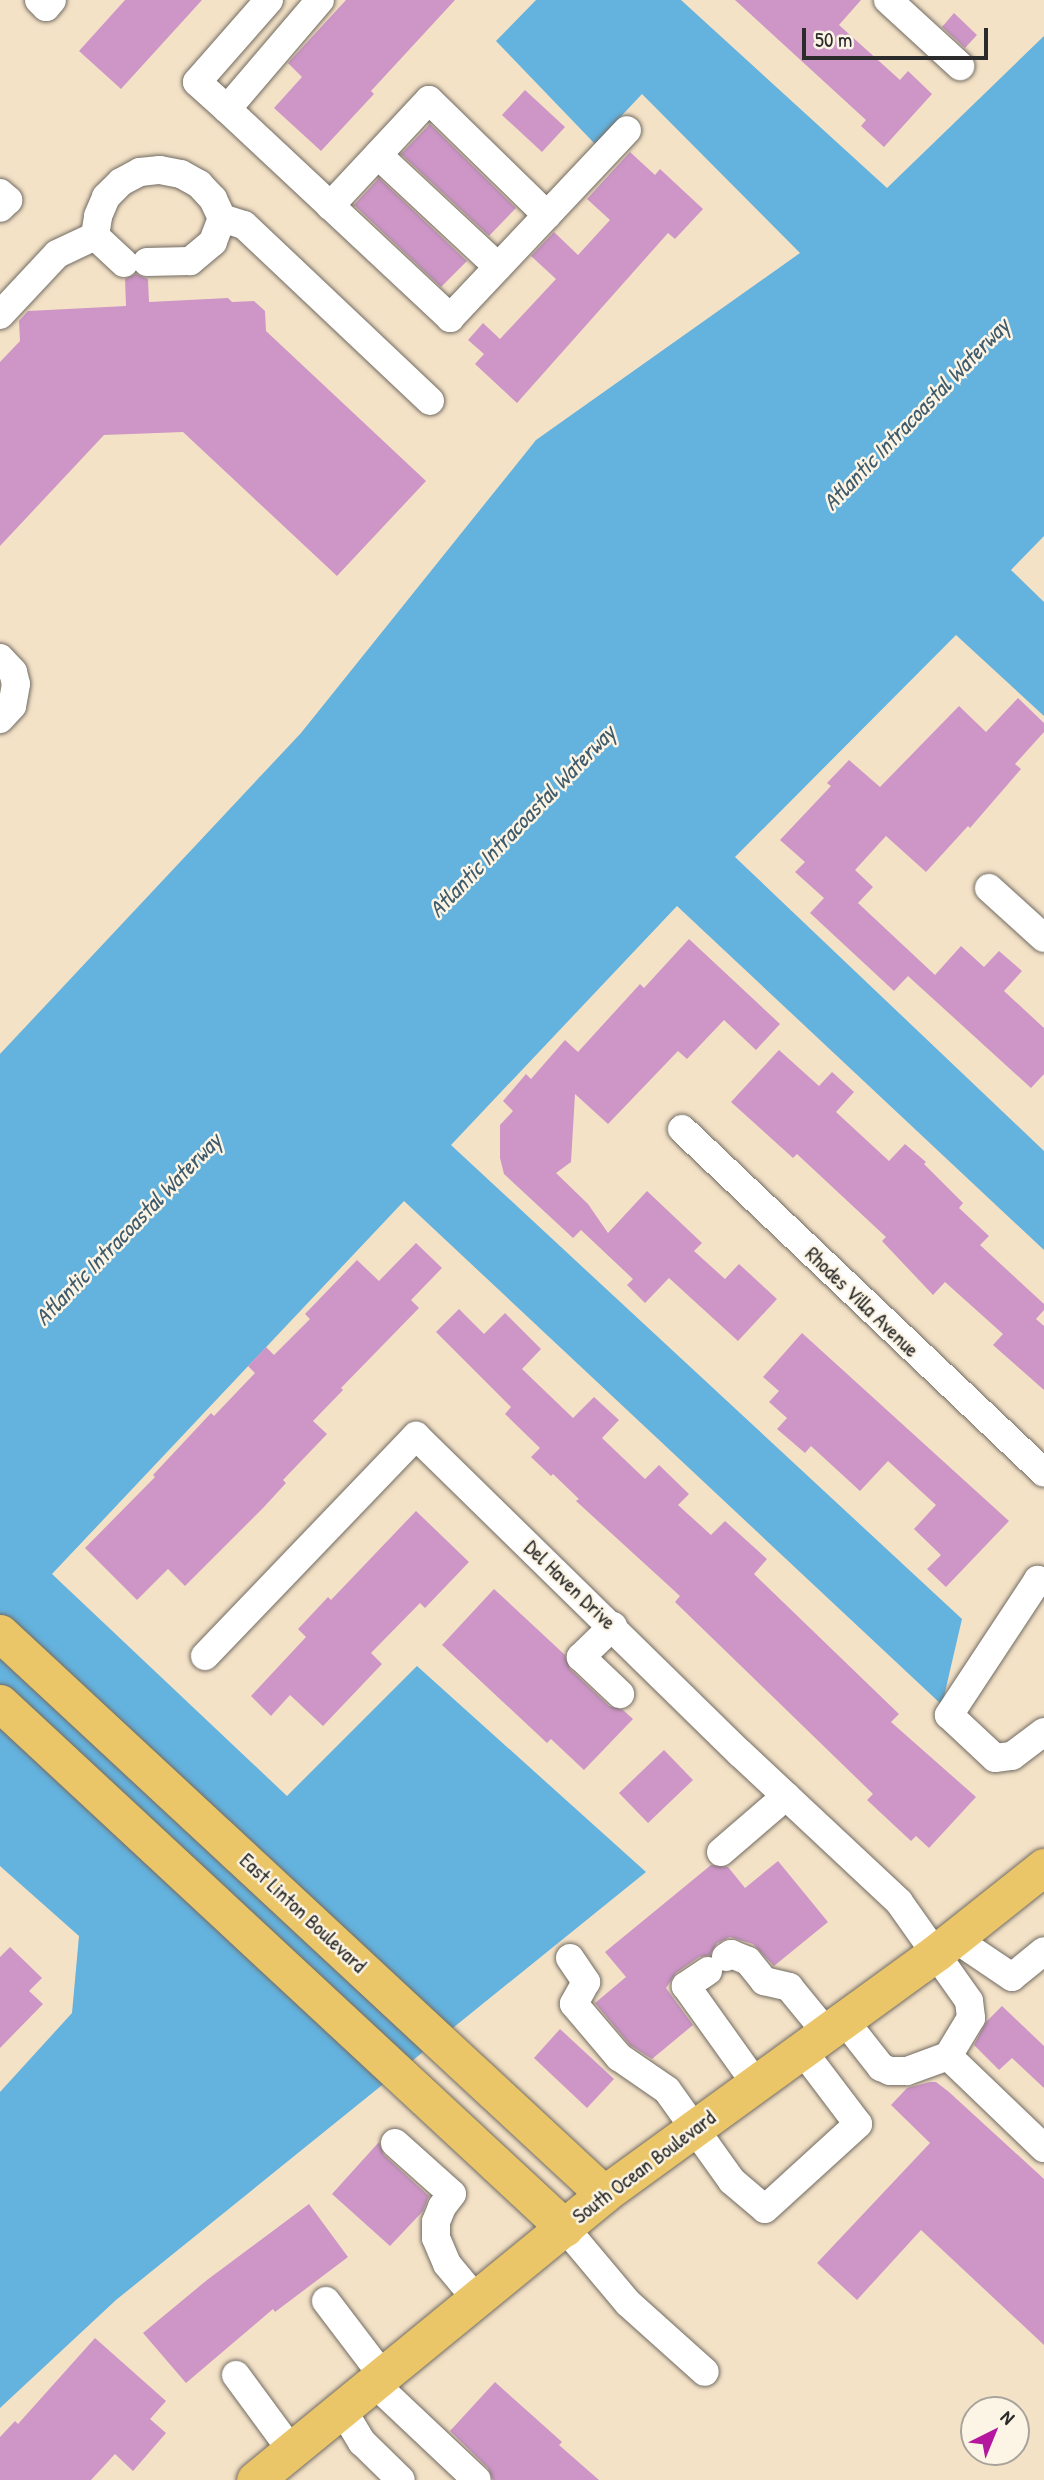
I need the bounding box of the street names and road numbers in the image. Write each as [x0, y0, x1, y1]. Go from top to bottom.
street label: Rhodes Villa Avenue [800, 1241, 924, 1363]
street label: Del Haven Drive [519, 1535, 621, 1635]
street label: East Linton Boulevard [234, 1848, 372, 1978]
street label: South Ocean Boulevard [568, 2105, 720, 2229]

